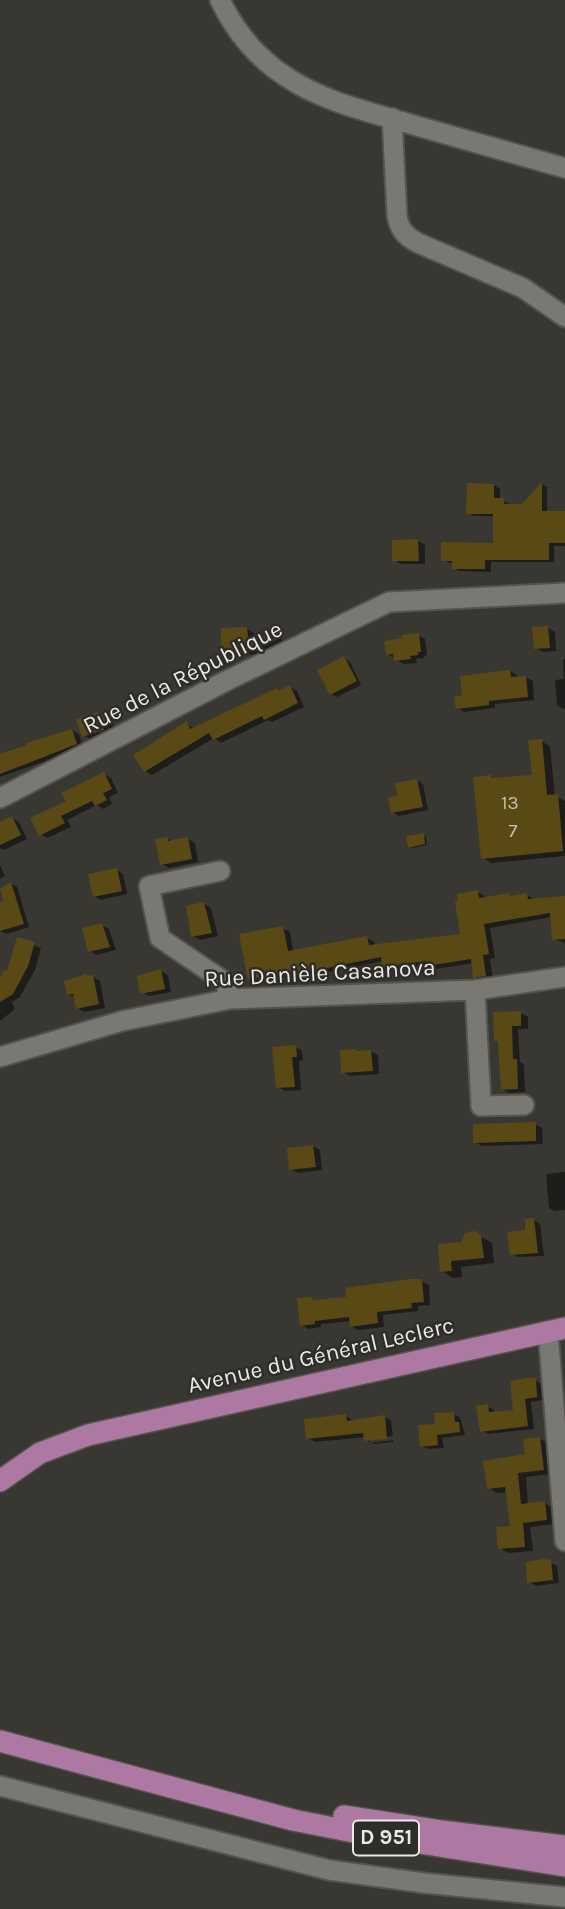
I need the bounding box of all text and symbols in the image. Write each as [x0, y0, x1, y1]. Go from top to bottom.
street label: Rue de la République [79, 616, 287, 740]
house number: 13 [501, 793, 519, 815]
house number: 7 [509, 821, 517, 843]
street label: Rue Danièle Casanova [204, 954, 436, 994]
street label: Avenue du Général Leclerc [185, 1312, 457, 1400]
road number: D 951 [353, 1820, 419, 1856]

